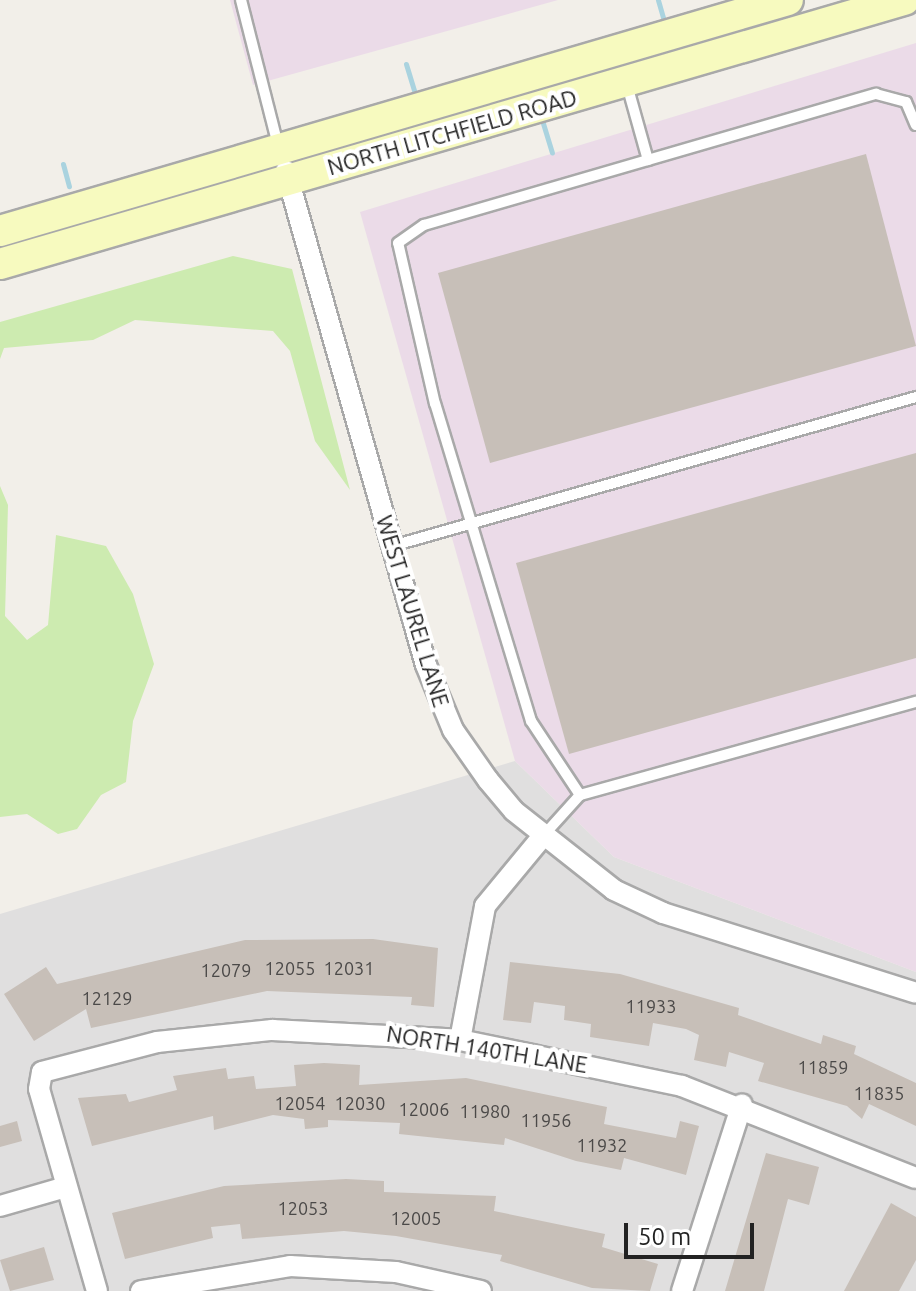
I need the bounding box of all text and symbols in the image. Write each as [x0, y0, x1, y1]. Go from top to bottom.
street label: NORTH LITCHFIELD ROAD [324, 84, 580, 180]
street label: WEST LAUREL LANE [371, 512, 455, 710]
house number: 12055 [265, 957, 315, 979]
house number: 12031 [324, 957, 374, 979]
house number: 12079 [201, 959, 251, 981]
house number: 12129 [82, 987, 132, 1009]
house number: 11933 [626, 995, 676, 1017]
street label: NORTH 140TH LANE [385, 1020, 589, 1078]
house number: 11859 [798, 1056, 848, 1078]
house number: 11835 [854, 1082, 904, 1104]
house number: 12054 [275, 1092, 325, 1114]
house number: 12030 [335, 1092, 385, 1114]
house number: 12006 [399, 1098, 449, 1120]
house number: 11980 [460, 1100, 510, 1122]
house number: 11956 [521, 1109, 571, 1131]
house number: 11932 [577, 1134, 627, 1156]
house number: 12053 [278, 1197, 328, 1219]
house number: 12005 [391, 1207, 441, 1229]
scale bar [628, 1207, 758, 1257]
text: 50 m [638, 1223, 691, 1250]

